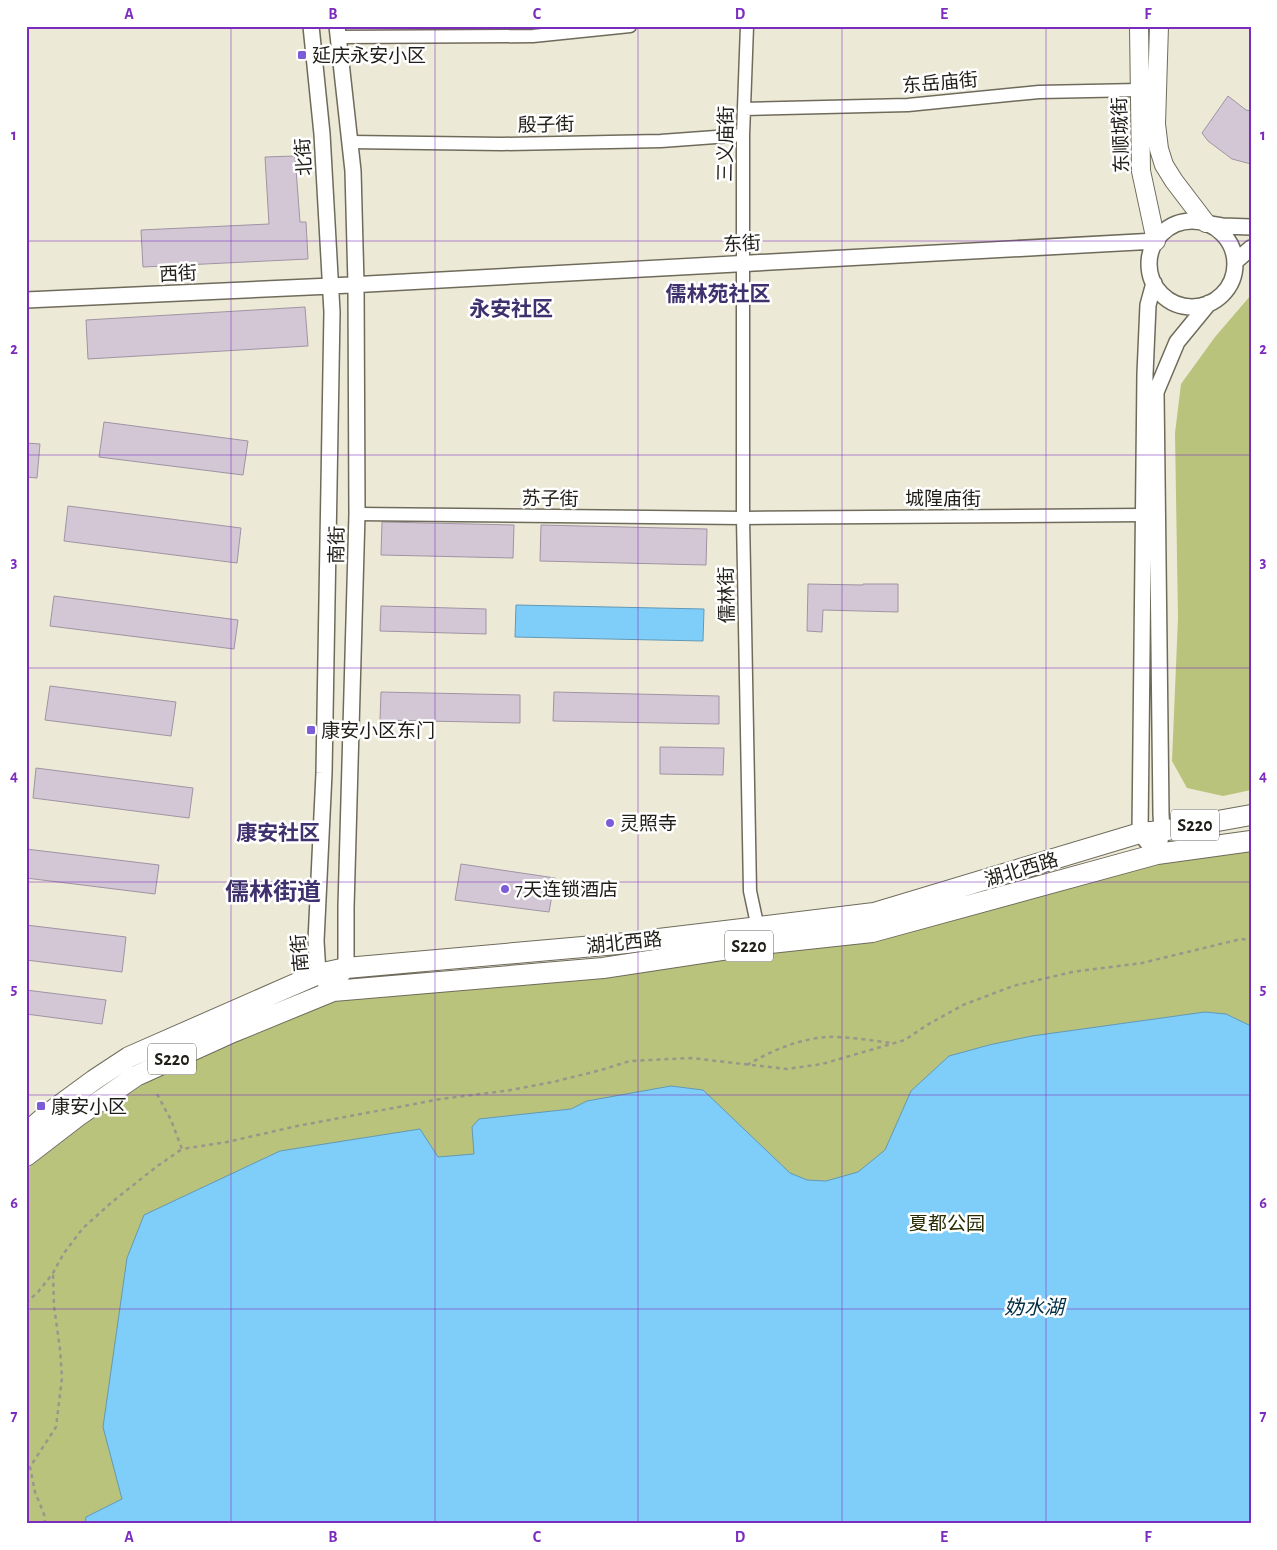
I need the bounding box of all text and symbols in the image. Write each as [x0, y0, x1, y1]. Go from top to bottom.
text: A [124, 6, 134, 22]
text: B [328, 6, 338, 22]
text: C [533, 6, 542, 22]
text: D [735, 6, 746, 22]
text: E [940, 6, 948, 22]
text: F [1144, 6, 1152, 22]
place label: 延庆永安小区 [312, 45, 426, 66]
marker: 延庆永安小区 [296, 49, 308, 61]
street label: 东岳庙街 [901, 69, 979, 96]
street label: 东顺城街 [1109, 97, 1132, 173]
street label: 三义庙街 [714, 106, 737, 182]
street label: 殷子街 [517, 115, 575, 135]
text: 1 [11, 127, 17, 143]
text: 1 [1260, 127, 1266, 143]
street label: 北街 [293, 137, 315, 177]
street label: 东街 [722, 232, 762, 255]
street label: 西街 [159, 263, 198, 285]
district label: 儒林苑社区 [666, 283, 771, 305]
district label: 永安社区 [469, 298, 553, 320]
text: 2 [10, 341, 18, 357]
text: 2 [1259, 341, 1267, 357]
street label: 苏子街 [521, 489, 579, 509]
street label: 城隍庙街 [905, 489, 981, 509]
street label: 南街 [327, 526, 347, 564]
text: 3 [11, 554, 18, 570]
text: 3 [1260, 554, 1267, 570]
street label: 儒林街 [716, 566, 737, 624]
place label: 康安小区东门 [321, 720, 435, 741]
marker: 康安小区东门 [305, 724, 317, 736]
text: 4 [10, 768, 18, 784]
text: 4 [1259, 768, 1267, 784]
road number: S220 [1171, 810, 1219, 840]
place label: 灵照寺 [620, 813, 677, 834]
marker: 灵照寺 [604, 817, 616, 829]
district label: 康安社区 [236, 821, 320, 844]
street label: 湖北西路 [982, 849, 1061, 891]
district label: 儒林街道 [225, 879, 321, 905]
place label: 7天连锁酒店 [515, 879, 618, 900]
marker: 7天连锁酒店 [499, 883, 511, 895]
street label: 湖北西路 [585, 929, 663, 957]
road number: S220 [725, 930, 773, 961]
street label: 南街 [288, 933, 312, 973]
text: 5 [11, 981, 18, 997]
text: 5 [1260, 981, 1267, 997]
road number: S220 [148, 1044, 196, 1074]
place label: 康安小区 [51, 1096, 127, 1117]
marker: 康安小区 [35, 1100, 47, 1112]
text: 6 [10, 1195, 18, 1211]
text: 6 [1259, 1195, 1267, 1211]
park label: 夏都公园 [909, 1213, 985, 1234]
water label: 妫水湖 [1004, 1297, 1067, 1318]
text: 7 [11, 1408, 18, 1424]
text: 7 [1260, 1408, 1267, 1424]
text: A [124, 1529, 134, 1545]
text: B [328, 1529, 338, 1545]
text: C [533, 1529, 542, 1545]
text: D [735, 1529, 746, 1545]
text: E [940, 1529, 948, 1545]
text: F [1144, 1529, 1152, 1545]

